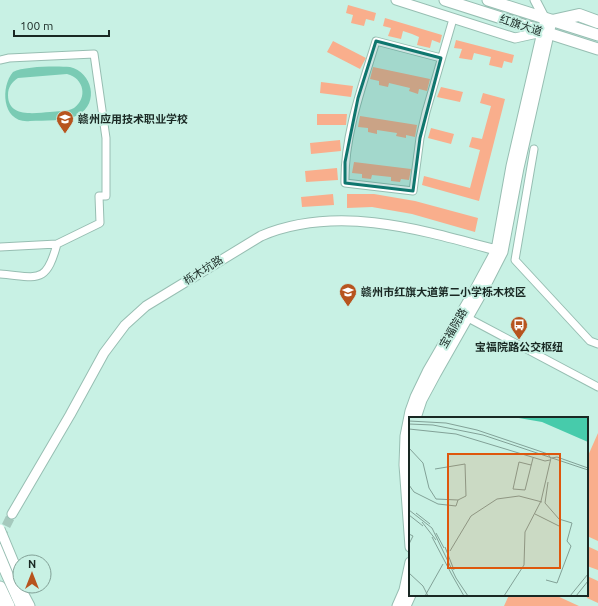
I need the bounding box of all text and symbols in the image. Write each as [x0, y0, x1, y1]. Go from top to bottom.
scale bar [14, 12, 109, 38]
street label: 红旗大道 [498, 12, 544, 38]
text: 100 m [20, 19, 53, 32]
school or university icon: 赣州应用技术职业学校 [55, 109, 75, 134]
place label: 赣州应用技术职业学校 [78, 113, 188, 125]
street label: 栎木坑路 [181, 253, 225, 287]
school or university icon: 赣州市红旗大道第二小学栎木校区 [338, 282, 358, 307]
place label: 赣州市红旗大道第二小学栎木校区 [361, 286, 526, 298]
street label: 宝福院路 [437, 306, 469, 350]
bus stop icon: 宝福院路公交枢纽 [509, 315, 529, 340]
place label: 宝福院路公交枢纽 [475, 341, 563, 353]
inset map [409, 417, 588, 596]
north arrow [12, 554, 52, 594]
text: N [28, 558, 36, 570]

